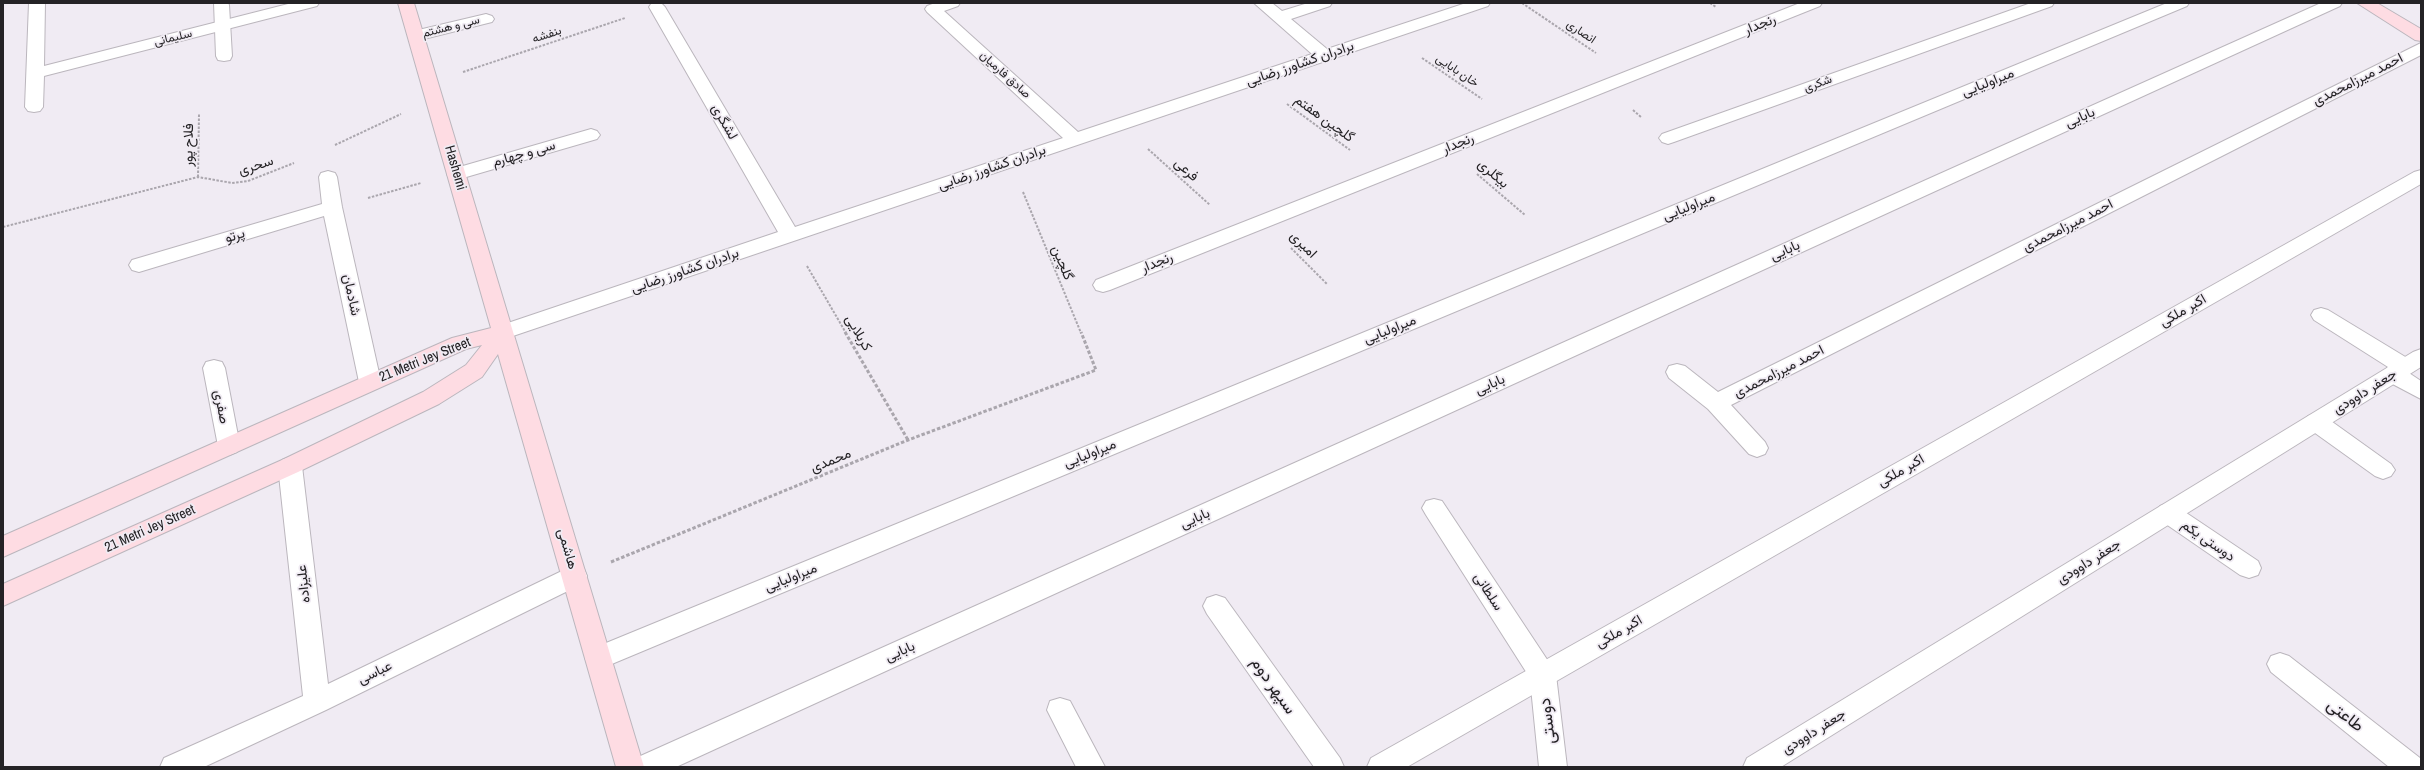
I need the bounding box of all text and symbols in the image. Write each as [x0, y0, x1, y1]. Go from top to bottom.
street label: رنجدار [1742, 11, 1778, 39]
street label: سی و هشتم [421, 13, 481, 41]
street label: انصاری [1564, 17, 1598, 47]
street label: بنفشه [531, 24, 563, 46]
street label: سلیمانی [152, 26, 194, 50]
street label: برادران کشاورز رضایی [1244, 38, 1356, 90]
street label: صادق فارمیان [976, 48, 1034, 102]
street label: احمد میرزامحمدی [2310, 50, 2406, 110]
street label: خان بابایی [1433, 51, 1481, 91]
street label: میراولیایی [1959, 65, 2017, 101]
street label: شکری [1802, 72, 1834, 96]
street label: گلچین هفتم [1291, 92, 1357, 146]
street label: لشگری [707, 101, 741, 143]
street label: بابایی [2062, 104, 2098, 132]
street label: فلاح پور [180, 123, 198, 167]
street label: رنجدار [1440, 130, 1476, 158]
street label: سی و چهارم [491, 137, 557, 171]
street label: برادران کشاورز رضایی [936, 142, 1048, 194]
street label: Hashemi [441, 144, 469, 192]
street label: سحری [236, 152, 276, 180]
street label: فرعی [1170, 155, 1202, 185]
street label: بیگلری [1474, 156, 1512, 192]
street label: میراولیایی [1660, 189, 1718, 225]
street label: احمد میرزامحمدی [2020, 196, 2116, 256]
street label: پرتو [223, 225, 247, 247]
street label: امیری [1286, 228, 1320, 262]
street label: بابایی [1767, 237, 1803, 265]
street label: گلچین [1047, 243, 1077, 283]
street label: برادران کشاورز رضایی [629, 245, 741, 297]
street label: رنجدار [1139, 249, 1175, 277]
street label: شادمان [338, 273, 364, 317]
street label: اکبر ملکی [2157, 291, 2209, 331]
street label: کربلایی [841, 312, 875, 354]
street label: میراولیایی [1361, 312, 1419, 348]
street label: 21 Metri Jey Street [377, 334, 473, 386]
street label: احمد میرزامحمدی [1731, 342, 1827, 402]
street label: جعفر داوودی [2330, 366, 2400, 418]
street label: بابایی [1472, 371, 1508, 399]
street label: صفری [210, 389, 232, 425]
street label: میراولیایی [1061, 436, 1119, 472]
street label: محمدی [808, 445, 854, 477]
street label: اکبر ملکی [1875, 451, 1927, 491]
street label: 21 Metri Jey Street [102, 502, 198, 556]
street label: بابایی [1177, 505, 1213, 533]
street label: دوستی یکم [2178, 516, 2238, 566]
street label: هاشمی [553, 527, 581, 571]
street label: جعفر داوودی [2054, 536, 2124, 588]
street label: میراولیایی [762, 560, 820, 596]
street label: علیزاده [294, 564, 314, 604]
street label: سلطانی [1470, 570, 1506, 614]
street label: اکبر ملکی [1593, 612, 1645, 652]
street label: بابایی [882, 638, 918, 666]
street label: سپهر دوم [1246, 653, 1300, 719]
street label: عباسی [355, 658, 395, 688]
street label: طاعتی [2322, 695, 2368, 737]
street label: دوستی [1535, 697, 1561, 745]
street label: جعفر داوودی [1779, 706, 1849, 758]

